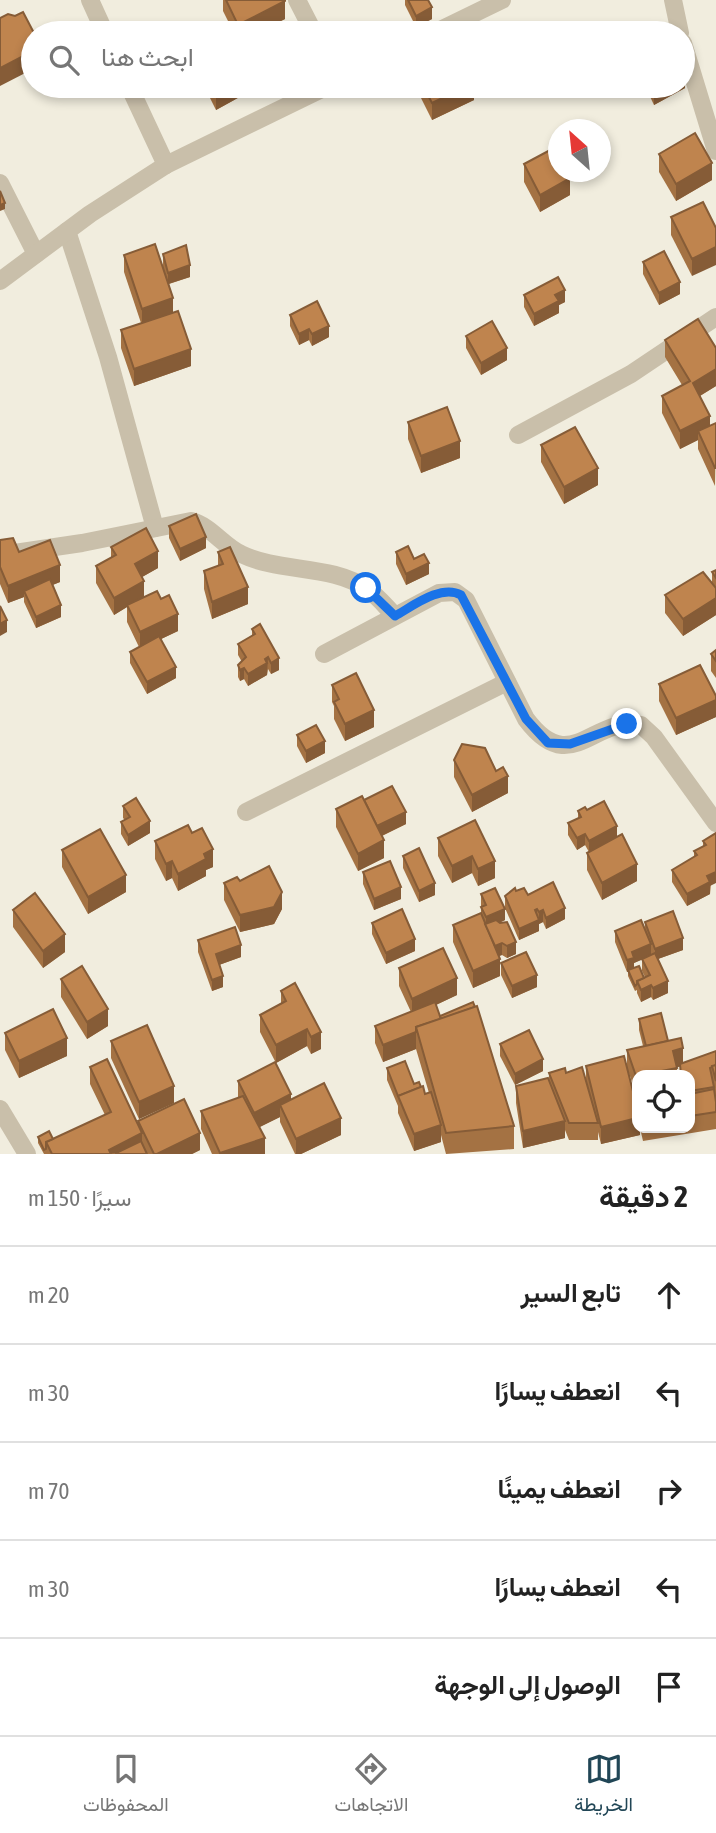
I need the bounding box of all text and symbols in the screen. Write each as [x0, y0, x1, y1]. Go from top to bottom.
search box [21, 21, 695, 98]
icon: search [45, 41, 83, 79]
text: ابحث هنا [101, 42, 194, 72]
north arrow [548, 119, 611, 182]
route start [350, 572, 381, 603]
route end [611, 708, 642, 739]
map controls [632, 1070, 695, 1133]
button: locate [632, 1070, 695, 1133]
text: 2 دقيقة [599, 1179, 688, 1213]
text: سيرًا · 150 m [28, 1185, 131, 1211]
icon: ahead [650, 1276, 688, 1314]
text: تابع السير [520, 1278, 621, 1308]
text: 20 m [28, 1282, 69, 1308]
icon: left [650, 1374, 688, 1412]
text: انعطف يسارًا [494, 1376, 621, 1406]
text: 30 m [28, 1380, 69, 1406]
icon: right [650, 1472, 688, 1510]
text: انعطف يمينًا [498, 1474, 621, 1504]
text: 70 m [28, 1478, 69, 1504]
icon: left [650, 1570, 688, 1608]
text: انعطف يسارًا [494, 1572, 621, 1602]
text: 30 m [28, 1576, 69, 1602]
icon: arrive [650, 1668, 688, 1706]
text: الوصول إلى الوجهة [434, 1670, 621, 1700]
tab: المحفوظات [83, 1750, 169, 1821]
tab: الاتجاهات [335, 1750, 408, 1821]
tab: الخريطة [574, 1750, 633, 1821]

